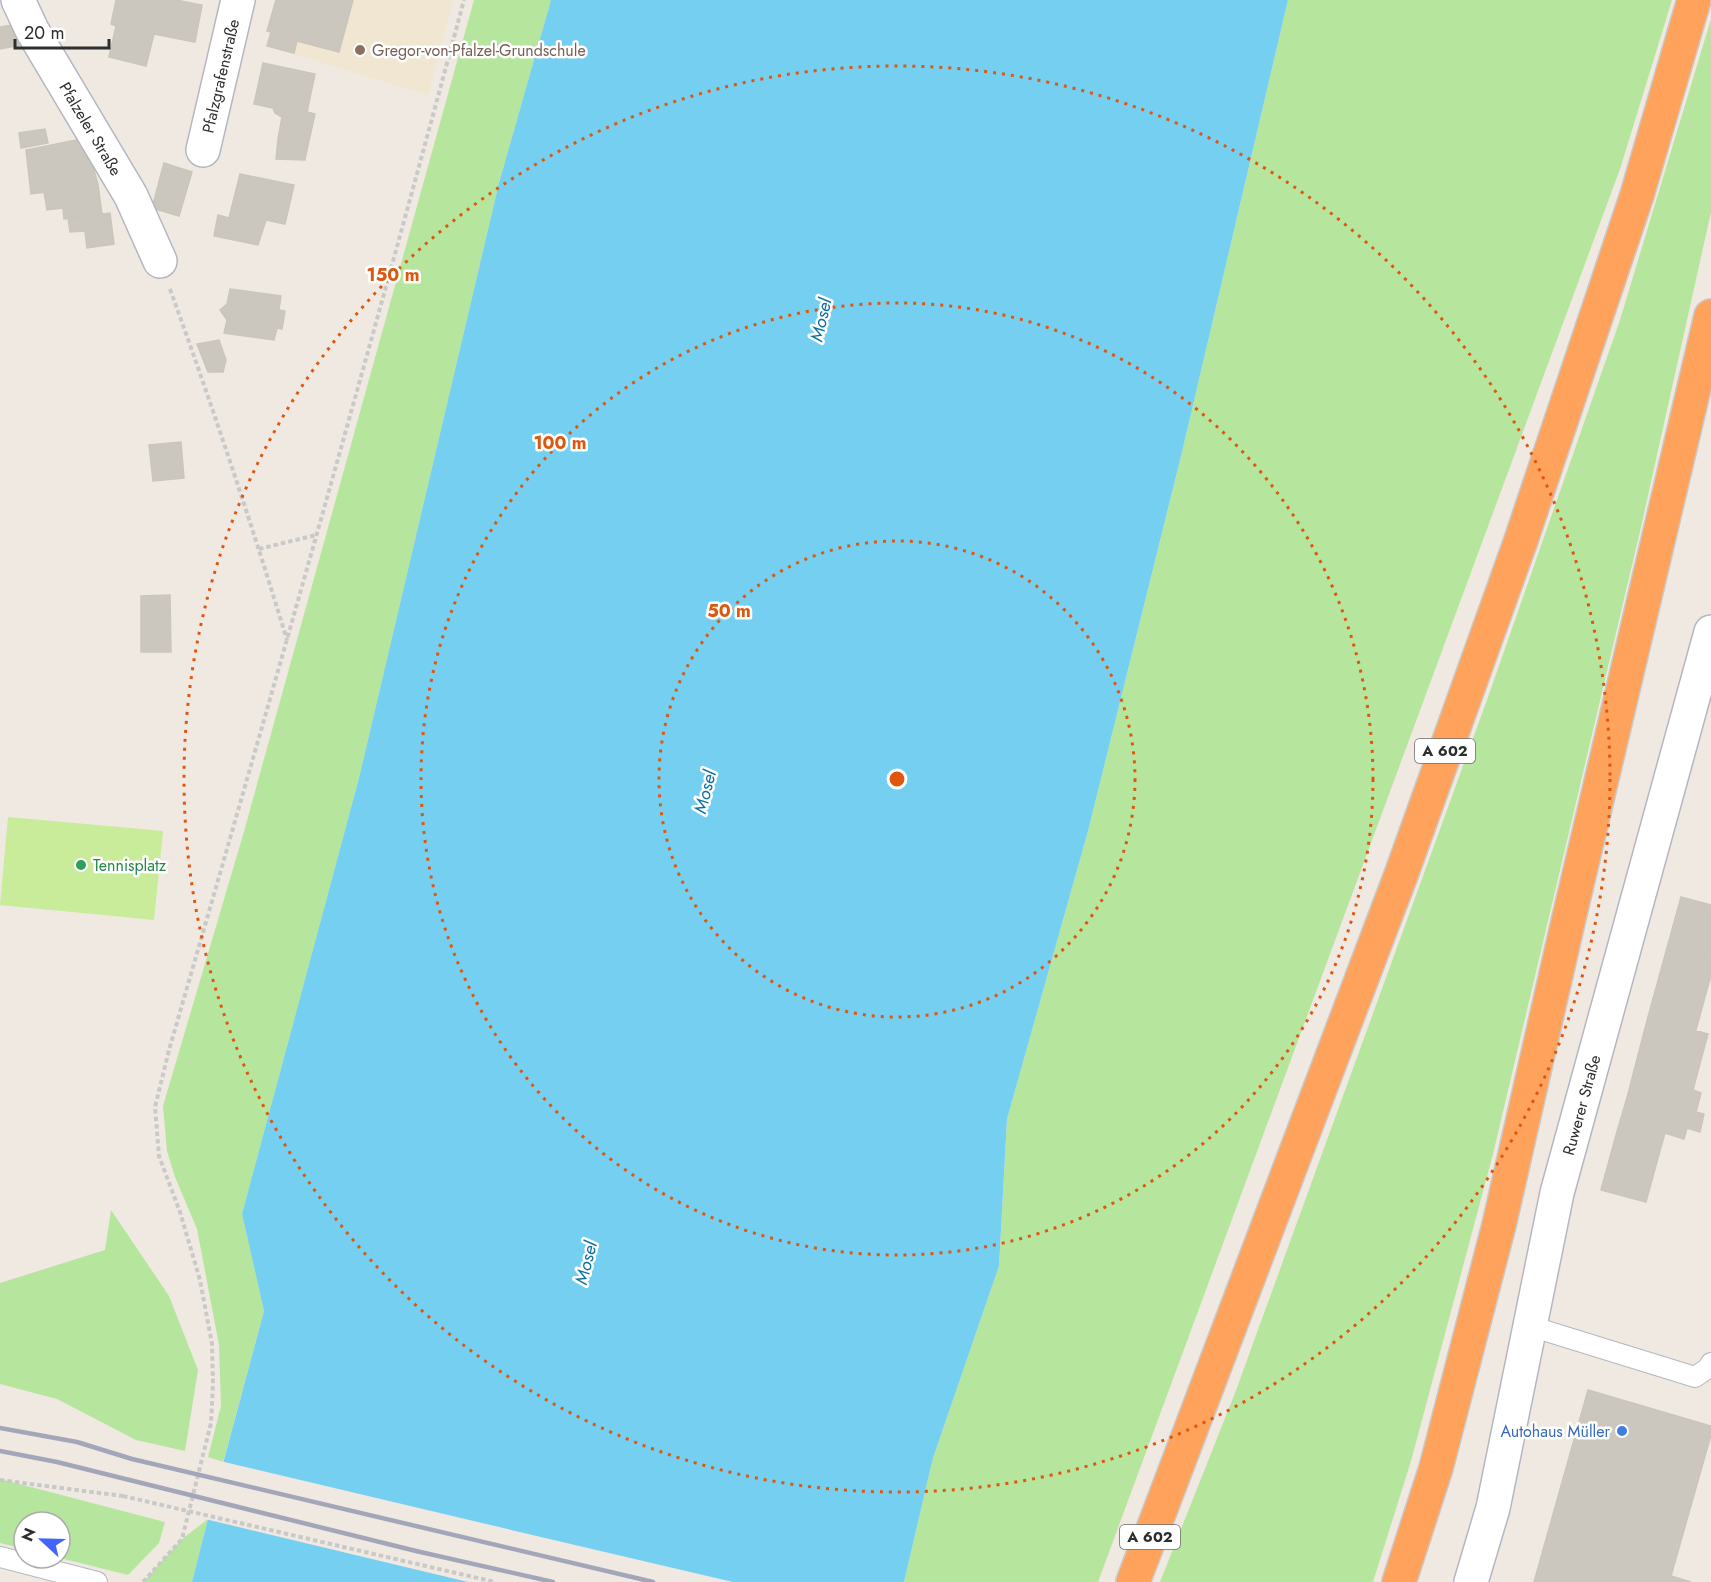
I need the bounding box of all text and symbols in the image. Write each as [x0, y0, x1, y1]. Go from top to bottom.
scale bar [15, 12, 110, 50]
street label: Pfalzgrafenstraße [196, 17, 245, 135]
text: 20 m [24, 20, 64, 46]
place label: Gregor-von-Pfalzel-Grundschule [372, 39, 586, 62]
marker: Gregor-von-Pfalzel-Grundschule [353, 43, 367, 57]
street label: Pfalzeler Straße [54, 77, 128, 180]
text: 150 m [367, 262, 419, 288]
water label: Mosel [803, 295, 839, 344]
text: 100 m [533, 430, 587, 456]
text: 50 m [707, 598, 751, 624]
road number: A 602 [1415, 739, 1475, 763]
water label: Mosel [687, 767, 723, 816]
centre of rings [887, 769, 907, 789]
place label: Tennisplatz [93, 854, 167, 877]
marker: Tennisplatz [74, 858, 88, 872]
street label: Ruwerer Straße [1556, 1052, 1606, 1158]
water label: Mosel [568, 1238, 604, 1287]
place label: Autohaus Müller [1501, 1420, 1610, 1443]
marker: Autohaus Müller [1615, 1424, 1629, 1438]
north arrow [12, 1510, 72, 1570]
text: N [16, 1524, 42, 1545]
road number: A 602 [1120, 1525, 1180, 1549]

